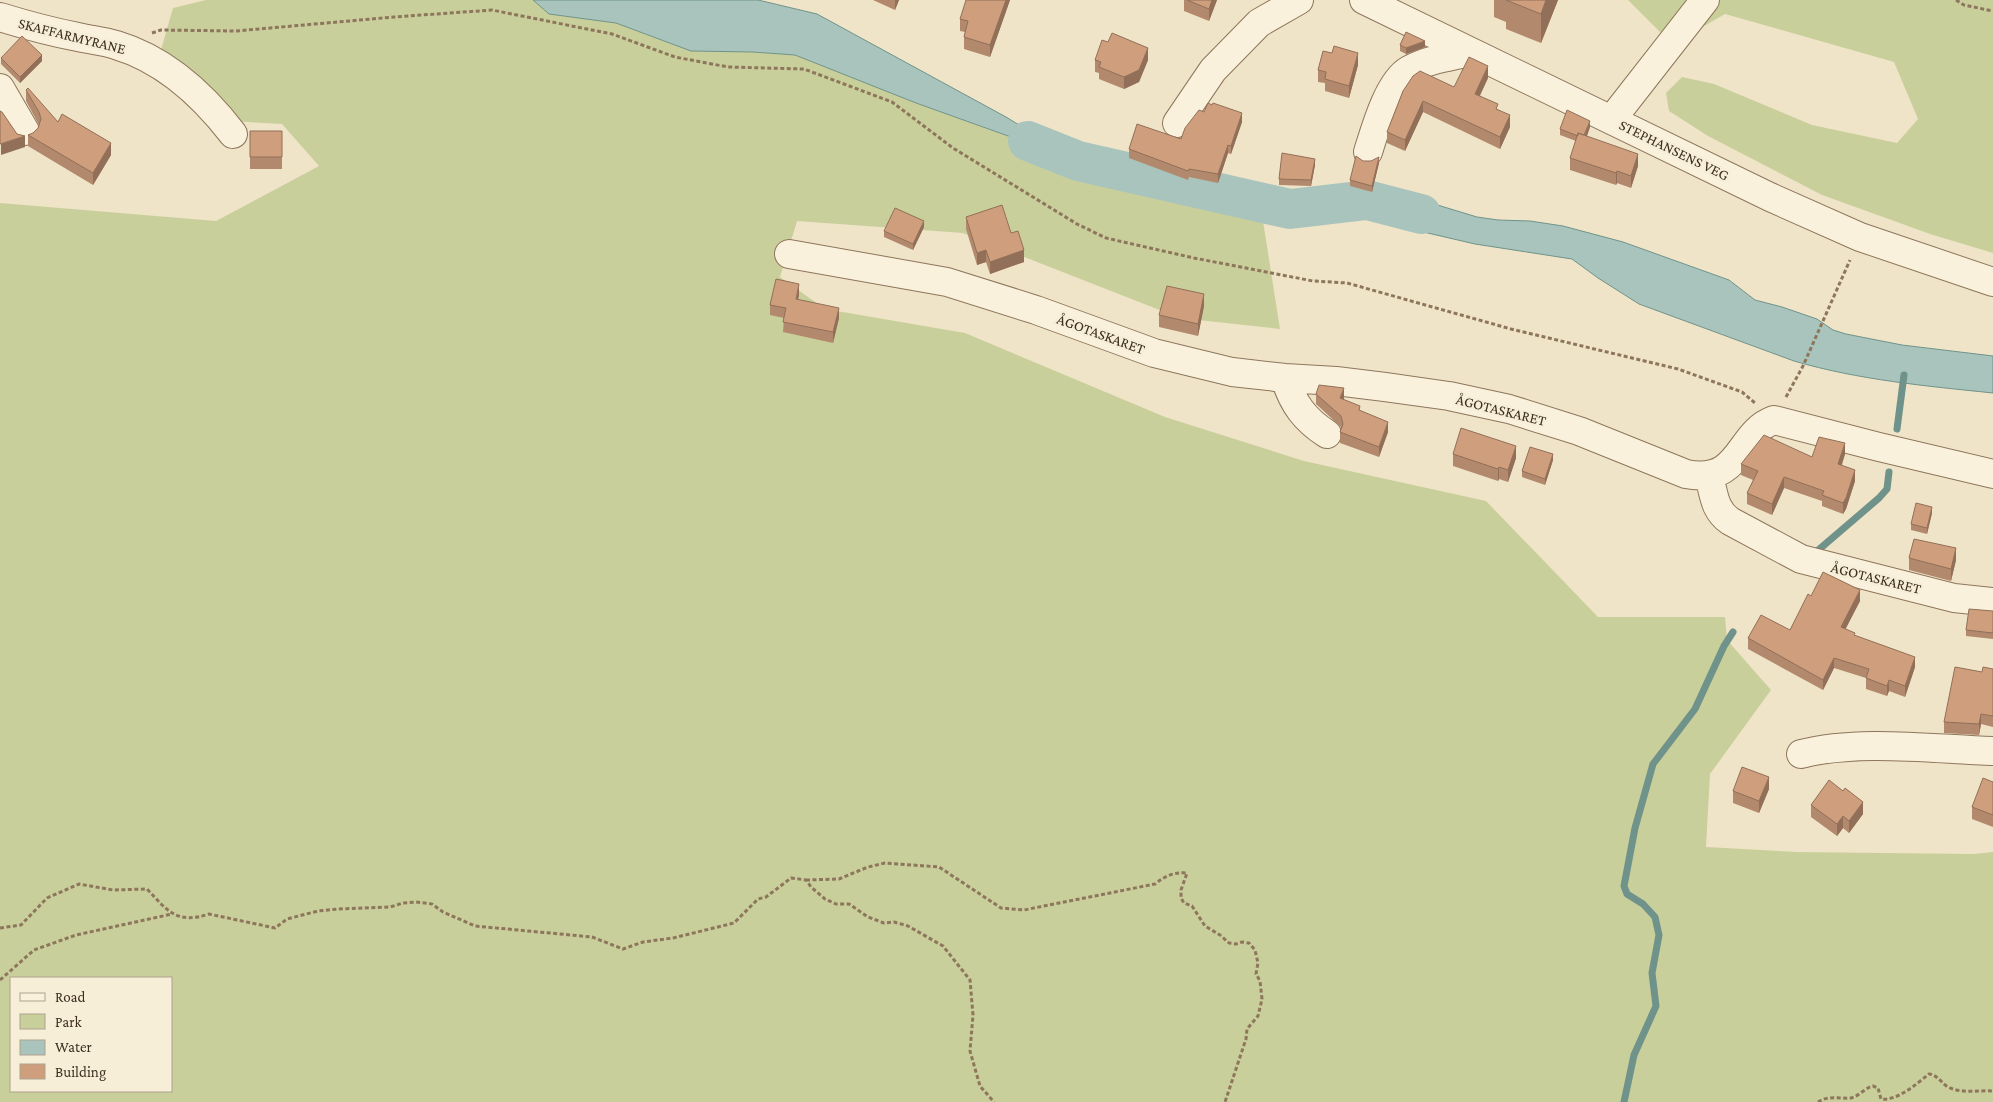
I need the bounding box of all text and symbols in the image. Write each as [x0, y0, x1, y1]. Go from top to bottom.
street label: SKAFFARMYRANE [17, 15, 127, 57]
street label: STEPHANSENS VEG [1617, 117, 1731, 183]
street label: ÅGOTASKARET [1055, 310, 1148, 357]
street label: ÅGOTASKARET [1454, 390, 1548, 429]
street label: ÅGOTASKARET [1829, 558, 1923, 597]
legend [10, 977, 172, 1092]
text: Road [55, 989, 86, 1005]
text: Park [55, 1014, 82, 1030]
text: Water [55, 1039, 92, 1055]
text: Building [55, 1064, 106, 1081]

